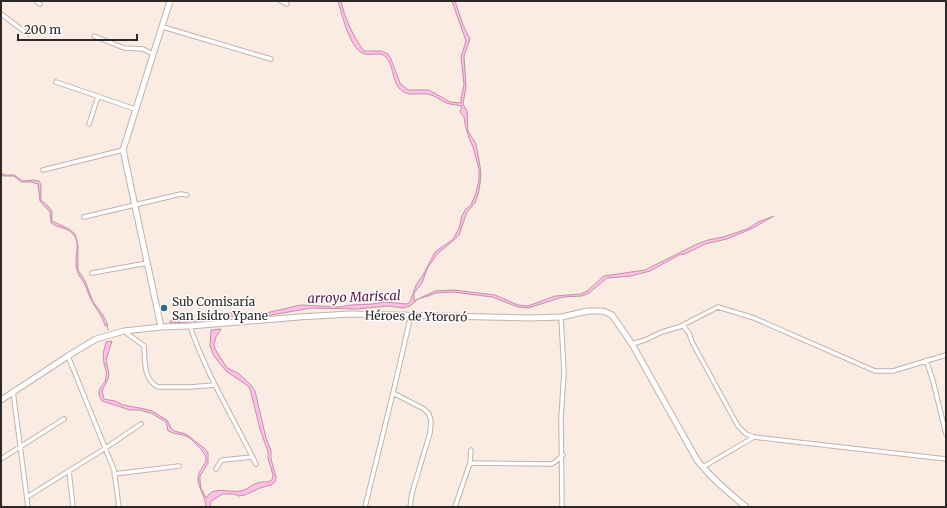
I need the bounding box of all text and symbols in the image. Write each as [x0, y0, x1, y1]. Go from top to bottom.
scale bar [18, 16, 137, 42]
text: 200 m [24, 22, 61, 37]
water label: arroyo Mariscal [307, 287, 401, 307]
place label: Sub Comisaría San Isidro Ypane [172, 294, 268, 323]
marker: Sub Comisaría San Isidro Ypane [159, 303, 169, 313]
street label: Héroes de Ytororó [365, 308, 467, 324]

